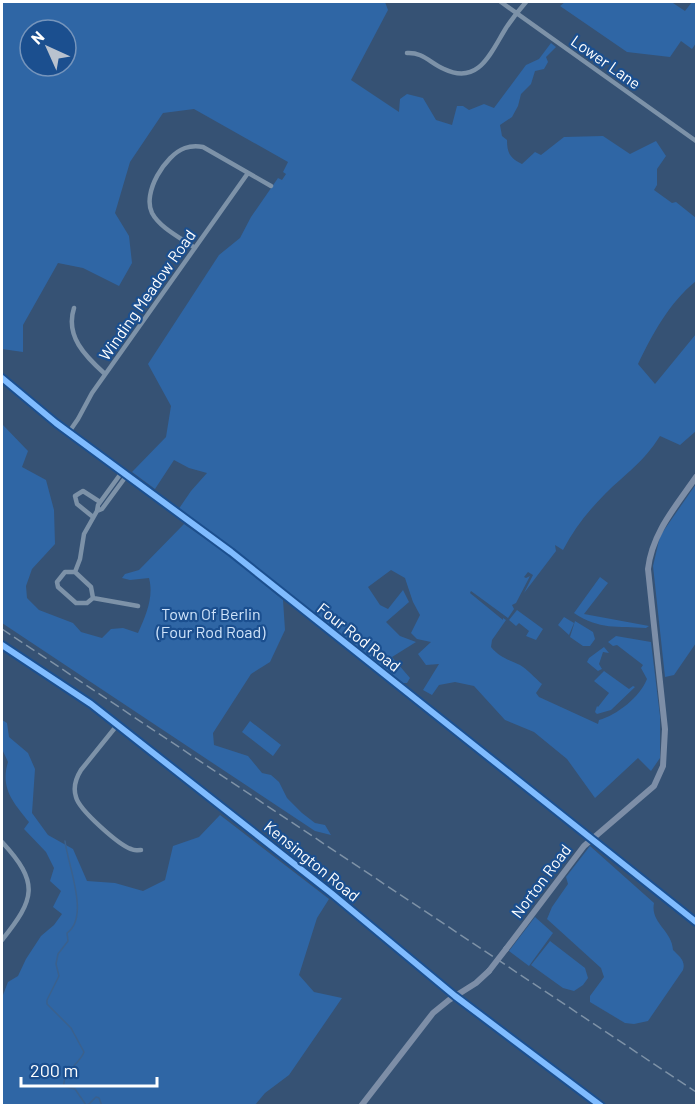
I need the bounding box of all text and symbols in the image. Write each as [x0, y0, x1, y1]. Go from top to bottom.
north arrow [18, 18, 78, 78]
text: N [27, 27, 48, 48]
street label: Lower Lane [568, 31, 645, 92]
street label: Winding Meadow Road [94, 226, 199, 364]
street label: Four Rod Road [314, 598, 405, 675]
park label: Town Of Berlin (Four Rod Road) [156, 604, 266, 641]
street label: Kensington Road [261, 816, 364, 905]
street label: Norton Road [507, 840, 574, 921]
scale bar [21, 1050, 158, 1088]
text: 200 m [30, 1059, 78, 1081]

